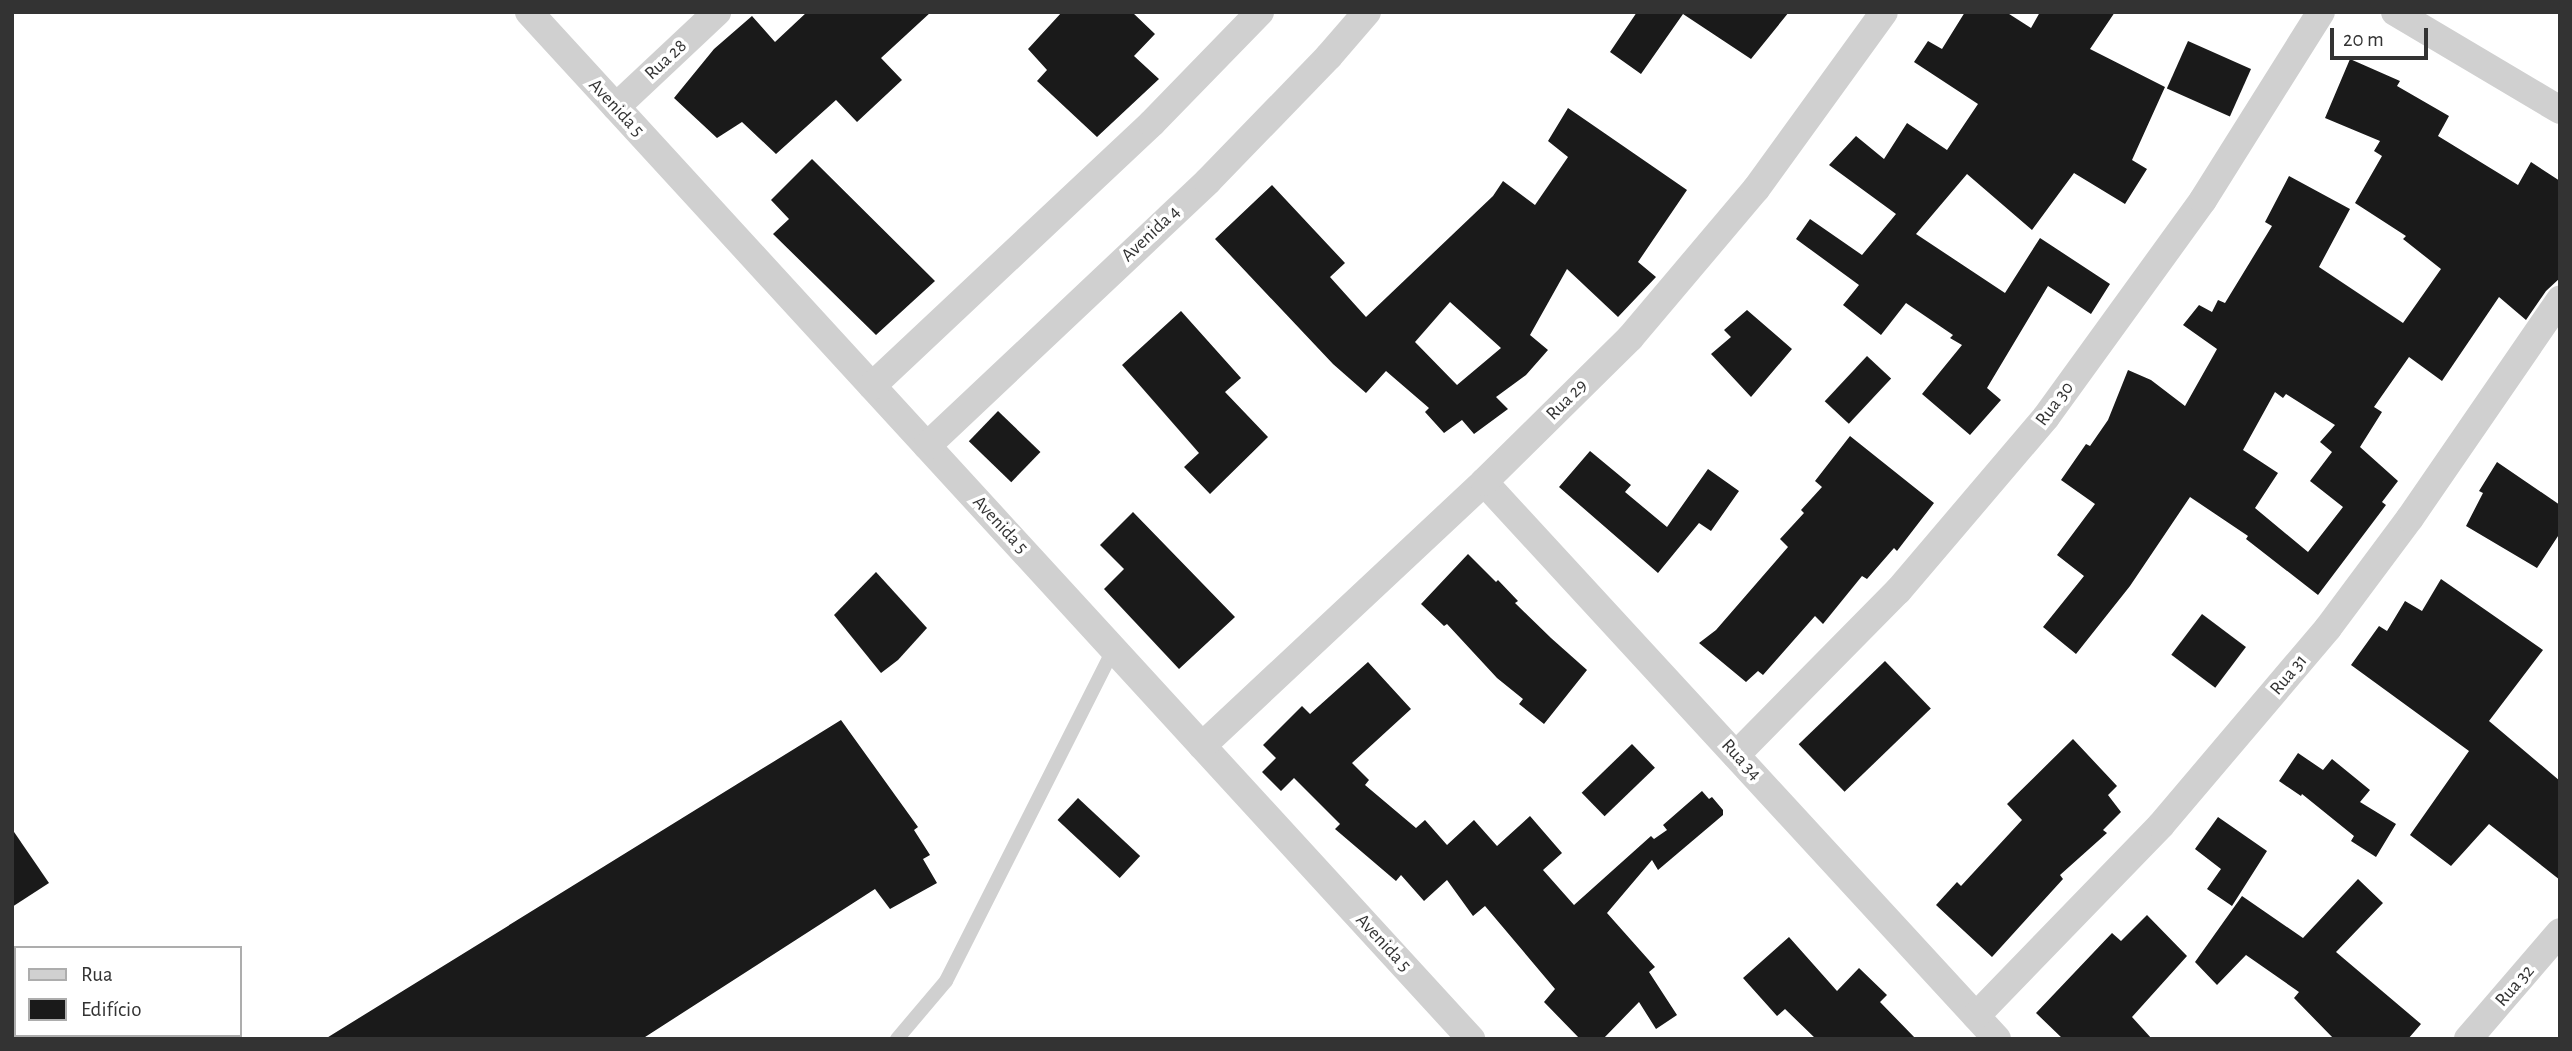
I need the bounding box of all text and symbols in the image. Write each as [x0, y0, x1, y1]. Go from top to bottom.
scale bar [2334, 14, 2432, 58]
text: 20 m [2343, 29, 2384, 50]
street label: Rua 28 [640, 35, 692, 85]
street label: Avenida 5 [583, 74, 649, 142]
street label: Avenida 4 [1117, 201, 1185, 267]
street label: Rua 29 [1541, 374, 1593, 426]
street label: Rua 30 [2031, 377, 2079, 431]
street label: Avenida 5 [967, 491, 1033, 559]
street label: Rua 31 [2265, 650, 2313, 700]
street label: Rua 34 [1716, 734, 1766, 786]
street label: Avenida 5 [1350, 909, 1416, 977]
legend [14, 946, 242, 1037]
street label: Rua 32 [2491, 960, 2539, 1012]
text: Rua [81, 964, 113, 985]
text: Edifício [81, 999, 141, 1020]

